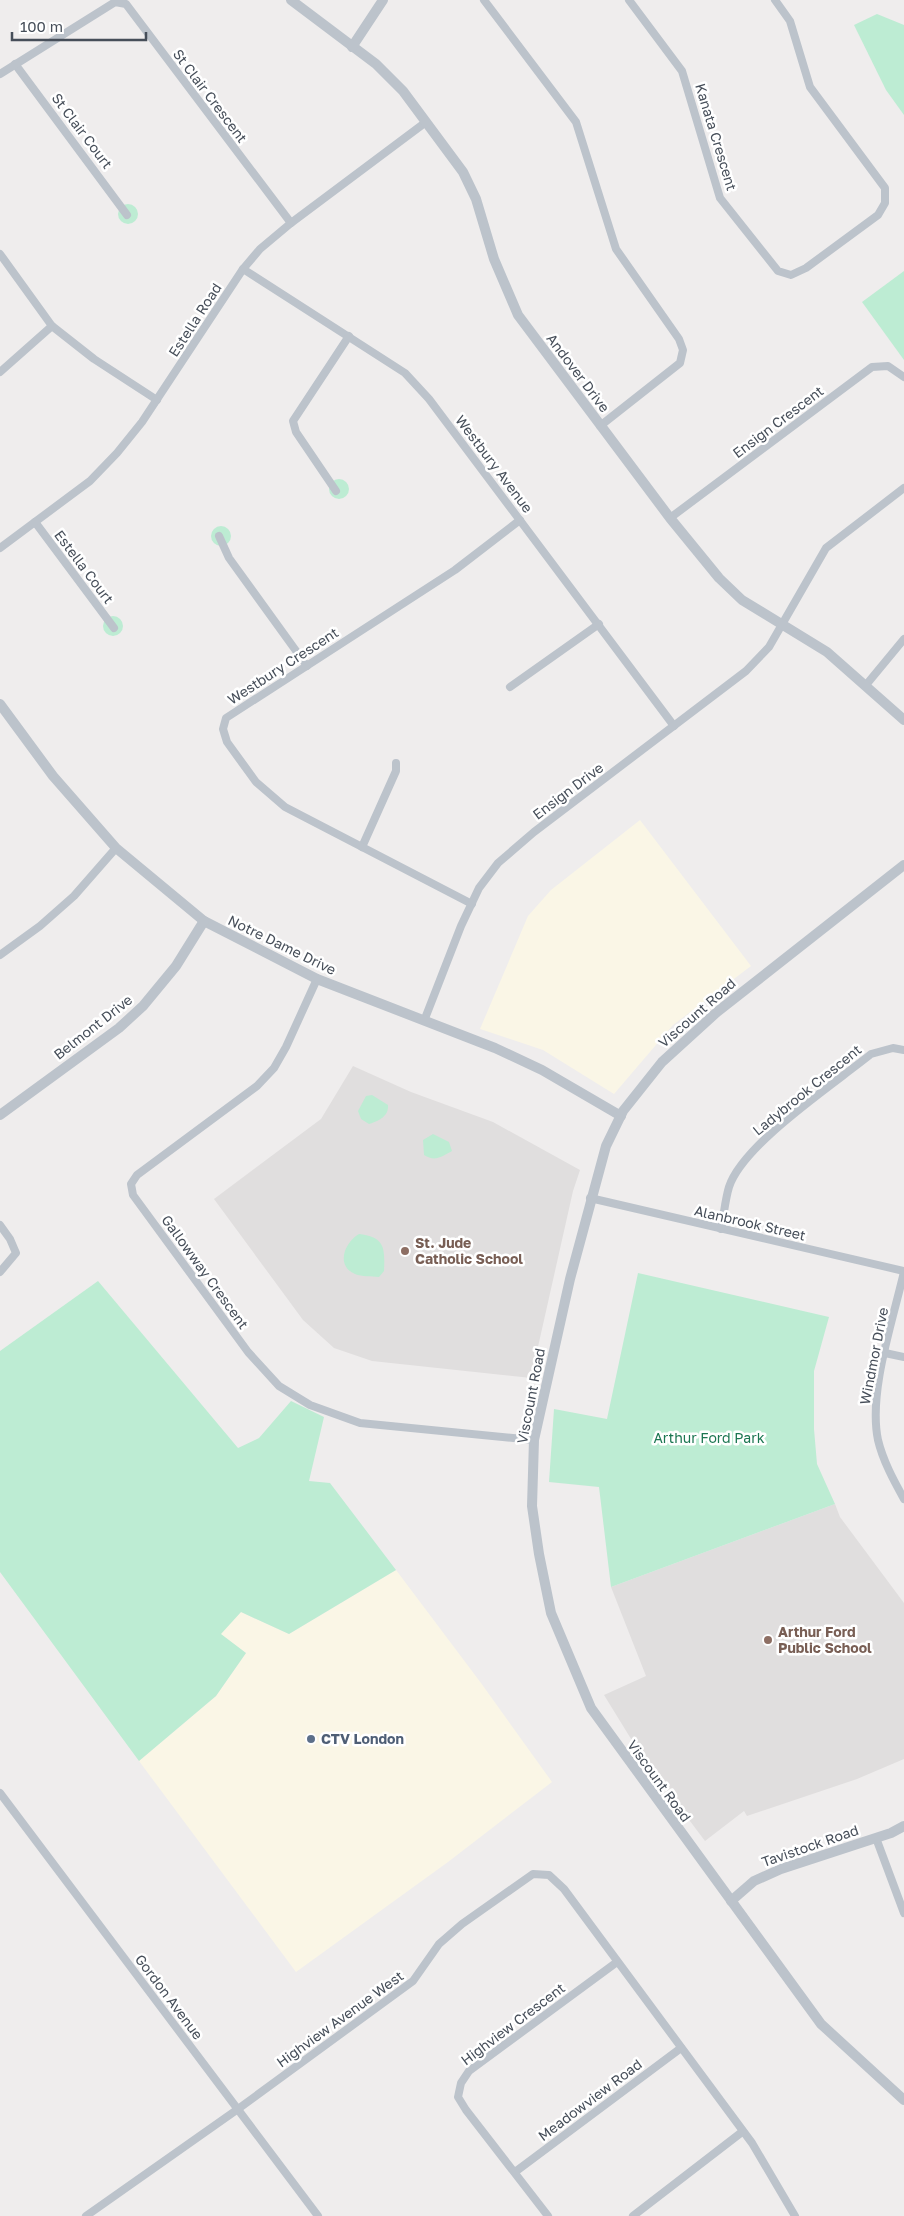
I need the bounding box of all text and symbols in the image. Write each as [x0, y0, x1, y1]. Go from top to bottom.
scale bar [12, 10, 146, 42]
text: 100 m [20, 17, 63, 35]
street label: St Clair Crescent [170, 46, 251, 146]
street label: Kanata Crescent [692, 81, 741, 192]
street label: St Clair Court [48, 90, 116, 172]
street label: Estella Road [164, 280, 225, 360]
street label: Andover Drive [543, 330, 613, 415]
street label: Ensign Crescent [729, 382, 826, 461]
street label: Westbury Avenue [452, 412, 537, 516]
street label: Estella Court [51, 527, 118, 607]
street label: Westbury Crescent [224, 623, 341, 708]
street label: Ensign Drive [529, 759, 606, 823]
street label: Notre Dame Drive [225, 911, 339, 978]
street label: Viscount Road [655, 974, 739, 1051]
street label: Belmont Drive [50, 991, 135, 1063]
street label: Ladybrook Crescent [749, 1041, 864, 1139]
street label: Alanbrook Street [693, 1201, 807, 1244]
street label: Gallowway Crescent [158, 1211, 252, 1332]
place label: St. Jude Catholic School [415, 1234, 523, 1267]
marker: St. Jude Catholic School [399, 1245, 411, 1257]
street label: Windmor Drive [856, 1306, 891, 1406]
street label: Viscount Road [513, 1347, 548, 1445]
park label: Arthur Ford Park [653, 1429, 765, 1446]
place label: Arthur Ford Public School [778, 1623, 872, 1656]
marker: Arthur Ford Public School [762, 1634, 774, 1646]
place label: CTV London [321, 1730, 404, 1747]
marker: CTV London [305, 1733, 317, 1745]
street label: Viscount Road [624, 1737, 695, 1825]
street label: Tavistock Road [759, 1821, 861, 1870]
street label: Gordon Avenue [132, 1951, 207, 2043]
street label: Highview Avenue West [273, 1967, 406, 2070]
street label: Highview Crescent [457, 1979, 568, 2068]
street label: Meadowview Road [535, 2055, 645, 2144]

